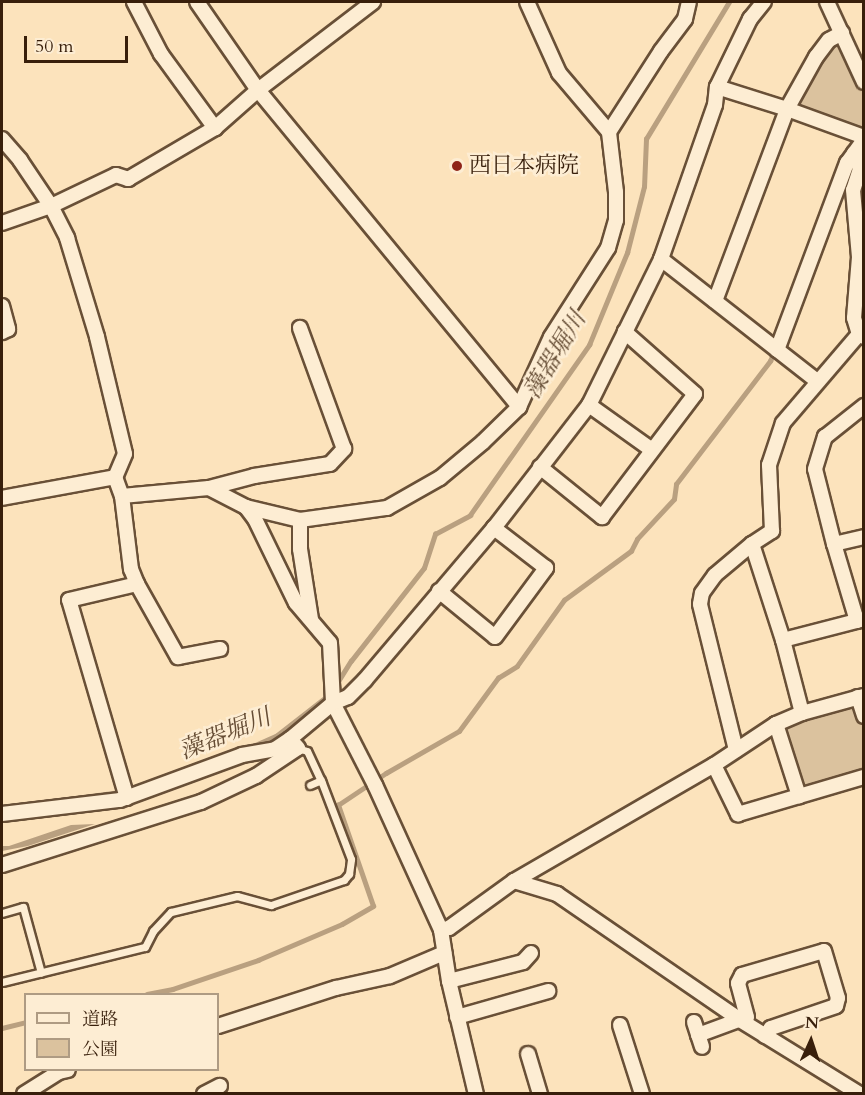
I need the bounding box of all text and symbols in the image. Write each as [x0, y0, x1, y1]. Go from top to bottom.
scale bar [27, 24, 130, 62]
text: 50 m [35, 34, 74, 59]
place label: 西日本病院 [469, 153, 579, 179]
marker: 西日本病院 [450, 159, 464, 173]
water label: 藻器堀川 [518, 306, 592, 404]
water label: 藻器堀川 [175, 703, 275, 765]
legend [24, 993, 219, 1071]
text: 道路 [82, 1007, 118, 1032]
north arrow [781, 1011, 841, 1071]
text: N [804, 1012, 819, 1034]
text: 公園 [82, 1037, 118, 1062]

